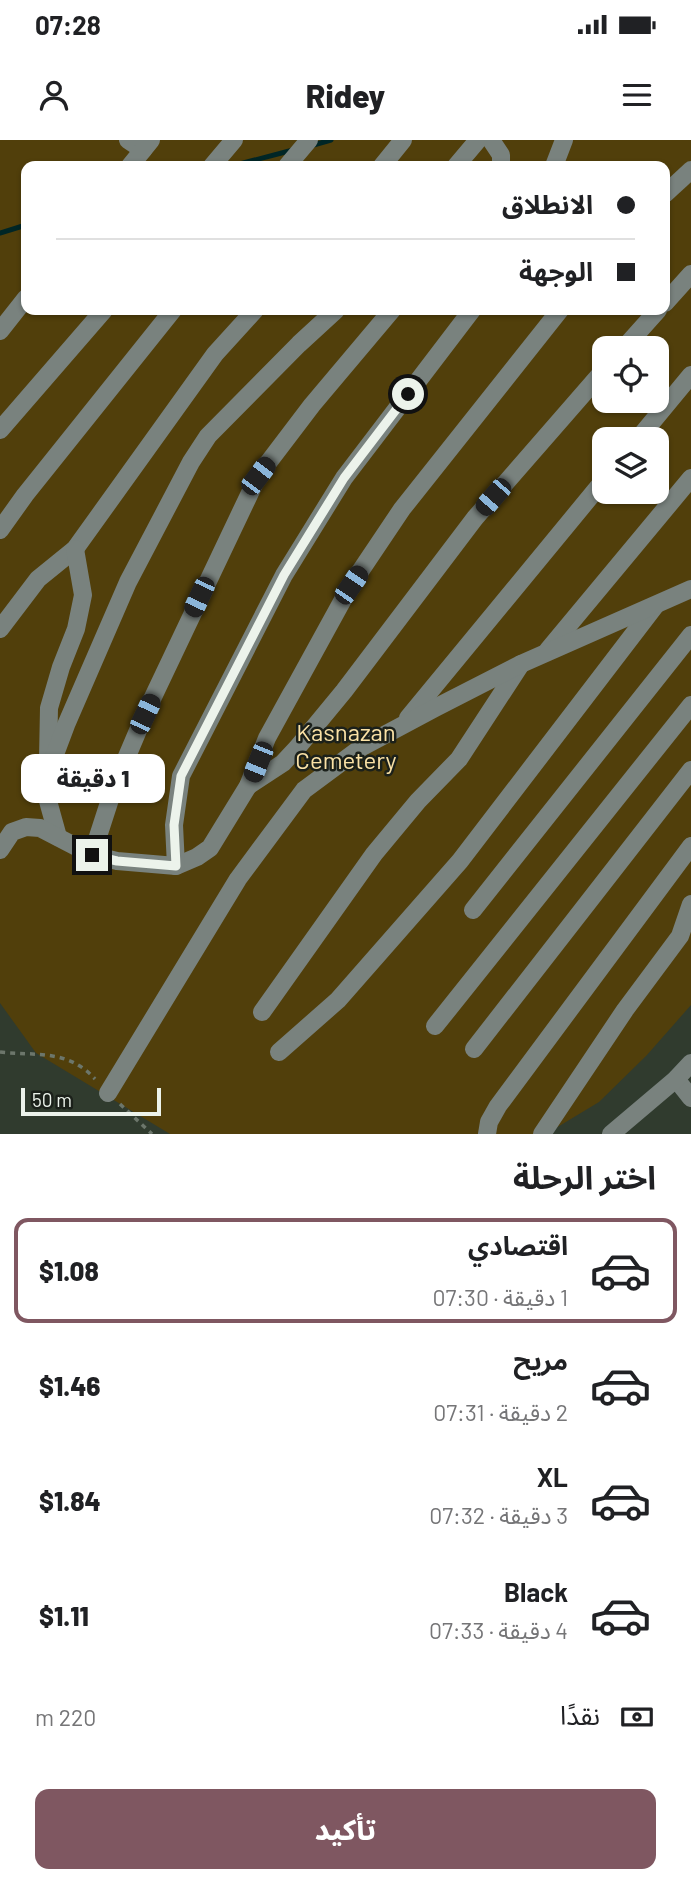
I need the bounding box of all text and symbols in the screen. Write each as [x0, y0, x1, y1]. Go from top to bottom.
text: 07:28 [35, 9, 101, 40]
icon: person [35, 76, 73, 114]
text: Ridey [306, 76, 385, 114]
icon: menu [618, 76, 656, 114]
text: الانطلاق [502, 188, 593, 219]
text: الوجهة [519, 255, 593, 286]
map controls [592, 336, 669, 504]
button: locate [592, 336, 669, 413]
route start [392, 378, 424, 410]
button: layers [592, 427, 669, 504]
car [237, 453, 280, 499]
car [472, 474, 515, 520]
car [331, 562, 372, 608]
car [181, 574, 218, 620]
car [127, 691, 164, 737]
park label: Kasnazan Cemetery [295, 717, 397, 774]
car [241, 739, 276, 785]
callout: 1 دقيقة [20, 754, 164, 802]
text: 1 دقيقة [57, 764, 129, 792]
route end [76, 839, 108, 871]
scale bar [21, 1085, 161, 1117]
text: 50 m [32, 1088, 72, 1111]
text: اختر الرحلة [513, 1157, 656, 1195]
text: اقتصادي [468, 1229, 568, 1260]
icon: car [589, 1239, 652, 1302]
text: $1.08 [39, 1255, 99, 1286]
text: 1 دقيقة · 07:30 [432, 1283, 568, 1311]
text: مريح [513, 1344, 568, 1375]
icon: car [589, 1354, 652, 1417]
text: $1.46 [39, 1370, 101, 1401]
text: 2 دقيقة · 07:31 [433, 1398, 568, 1426]
text: XL [537, 1461, 568, 1492]
icon: car [589, 1469, 652, 1532]
text: $1.84 [39, 1485, 101, 1516]
text: 3 دقيقة · 07:32 [429, 1501, 568, 1529]
text: Black [504, 1576, 568, 1607]
icon: car [589, 1584, 652, 1647]
text: $1.11 [39, 1600, 89, 1631]
text: 4 دقيقة · 07:33 [429, 1616, 568, 1644]
icon: cash [618, 1698, 656, 1736]
text: نقدًا [560, 1699, 600, 1730]
text: 220 m [35, 1703, 96, 1731]
button: تأكيد [35, 1789, 656, 1869]

